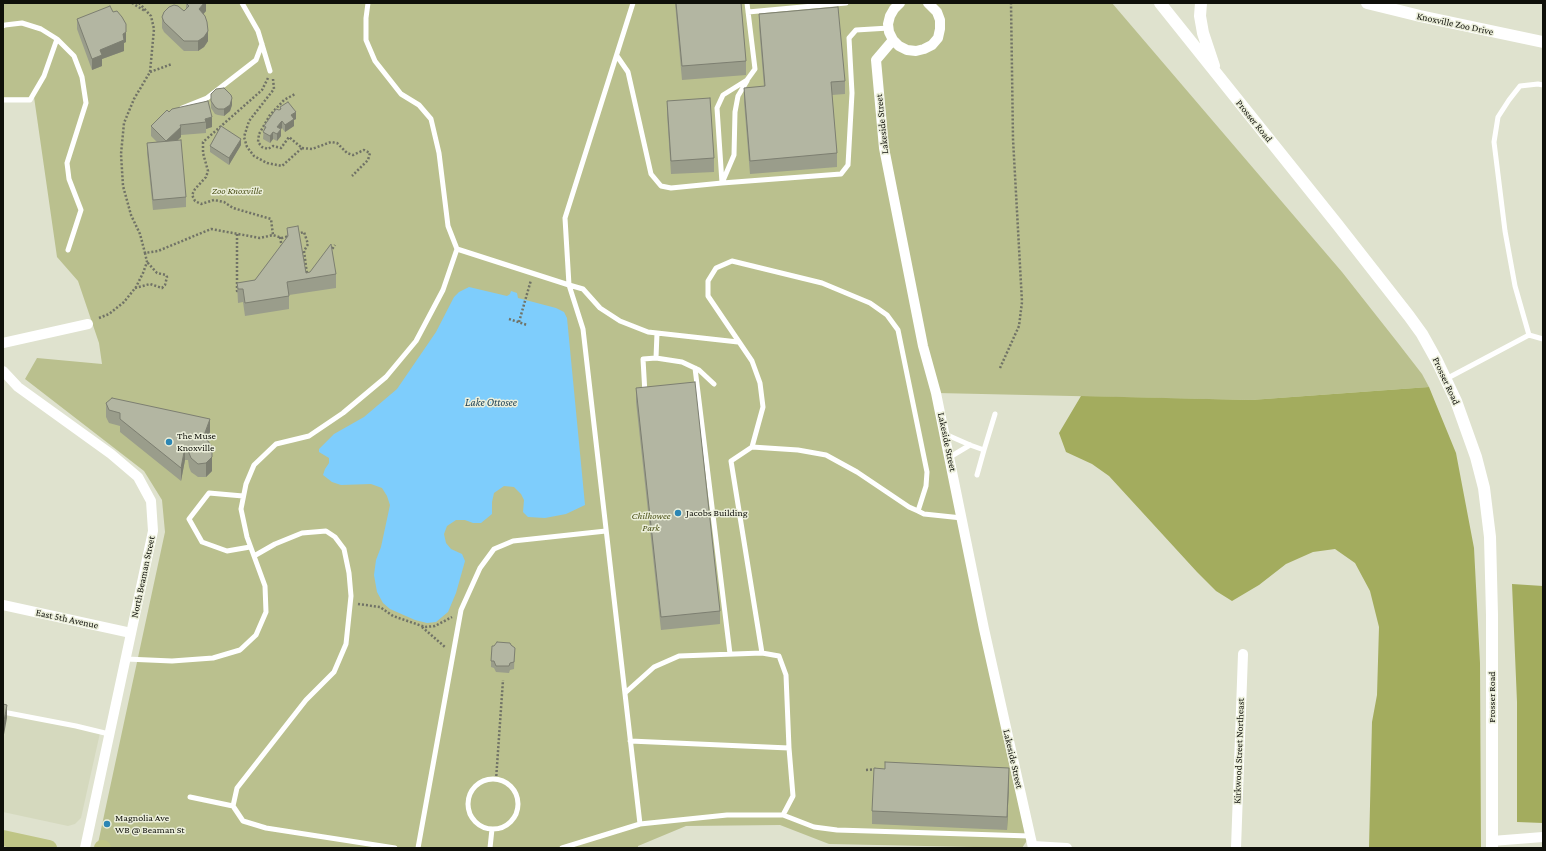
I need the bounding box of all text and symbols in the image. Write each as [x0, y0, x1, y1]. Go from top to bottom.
street label: Knoxville Zoo Drive [1416, 10, 1494, 38]
street label: Lakeside Street [873, 93, 891, 155]
street label: Prosser Road [1233, 97, 1275, 145]
park label: Zoo Knoxville [212, 185, 262, 197]
street label: Prosser Road [1430, 355, 1462, 407]
water label: Lake Ottosee [465, 396, 517, 410]
street label: Lakeside Street [935, 411, 959, 473]
place label: The Muse Knoxville [177, 430, 216, 454]
marker: The Muse Knoxville [164, 437, 174, 447]
place label: Jacobs Building [686, 507, 748, 519]
marker: Jacobs Building [673, 508, 683, 518]
park label: Chilhowee Park [632, 510, 670, 534]
street label: North Beaman Street [128, 535, 158, 619]
street label: East 5th Avenue [35, 606, 99, 632]
street label: Prosser Road [1486, 671, 1498, 723]
street label: Kirkwood Street Northeast [1231, 698, 1247, 804]
street label: Lakeside Street [1000, 728, 1026, 790]
place label: Magnolia Ave WB @ Beaman St [115, 812, 185, 836]
marker: Magnolia Ave WB @ Beaman St [102, 819, 112, 829]

